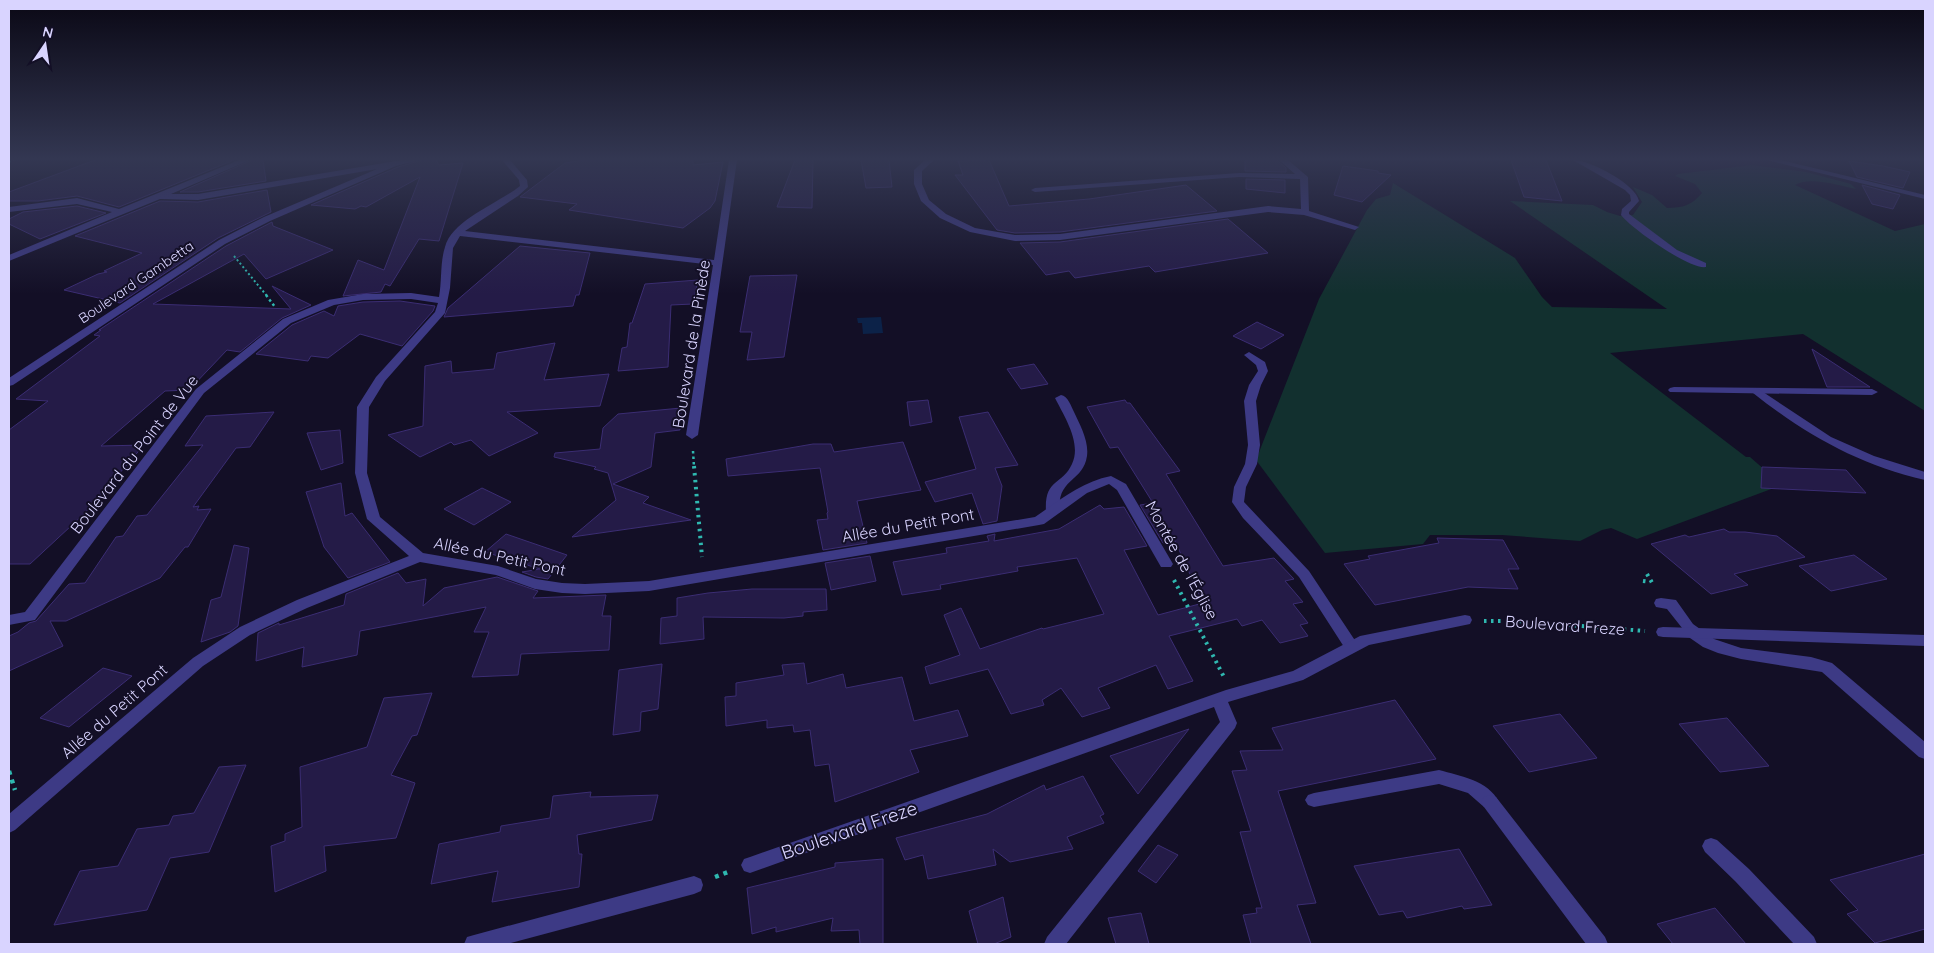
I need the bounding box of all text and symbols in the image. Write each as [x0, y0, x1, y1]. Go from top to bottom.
north arrow [20, 20, 70, 70]
text: N [41, 22, 55, 42]
street label: Boulevard Gambetta [75, 237, 197, 327]
street label: Boulevard de la Pinède [668, 258, 714, 430]
street label: Boulevard du Point de Vue [66, 370, 202, 538]
street label: Montée de l'Église [1141, 497, 1223, 623]
street label: Allée du Petit Pont [840, 503, 976, 547]
street label: Allée du Petit Pont [432, 532, 568, 580]
street label: Boulevard Freze [1504, 611, 1626, 639]
street label: Allée du Petit Pont [57, 659, 171, 763]
street label: Boulevard Freze [778, 795, 920, 865]

